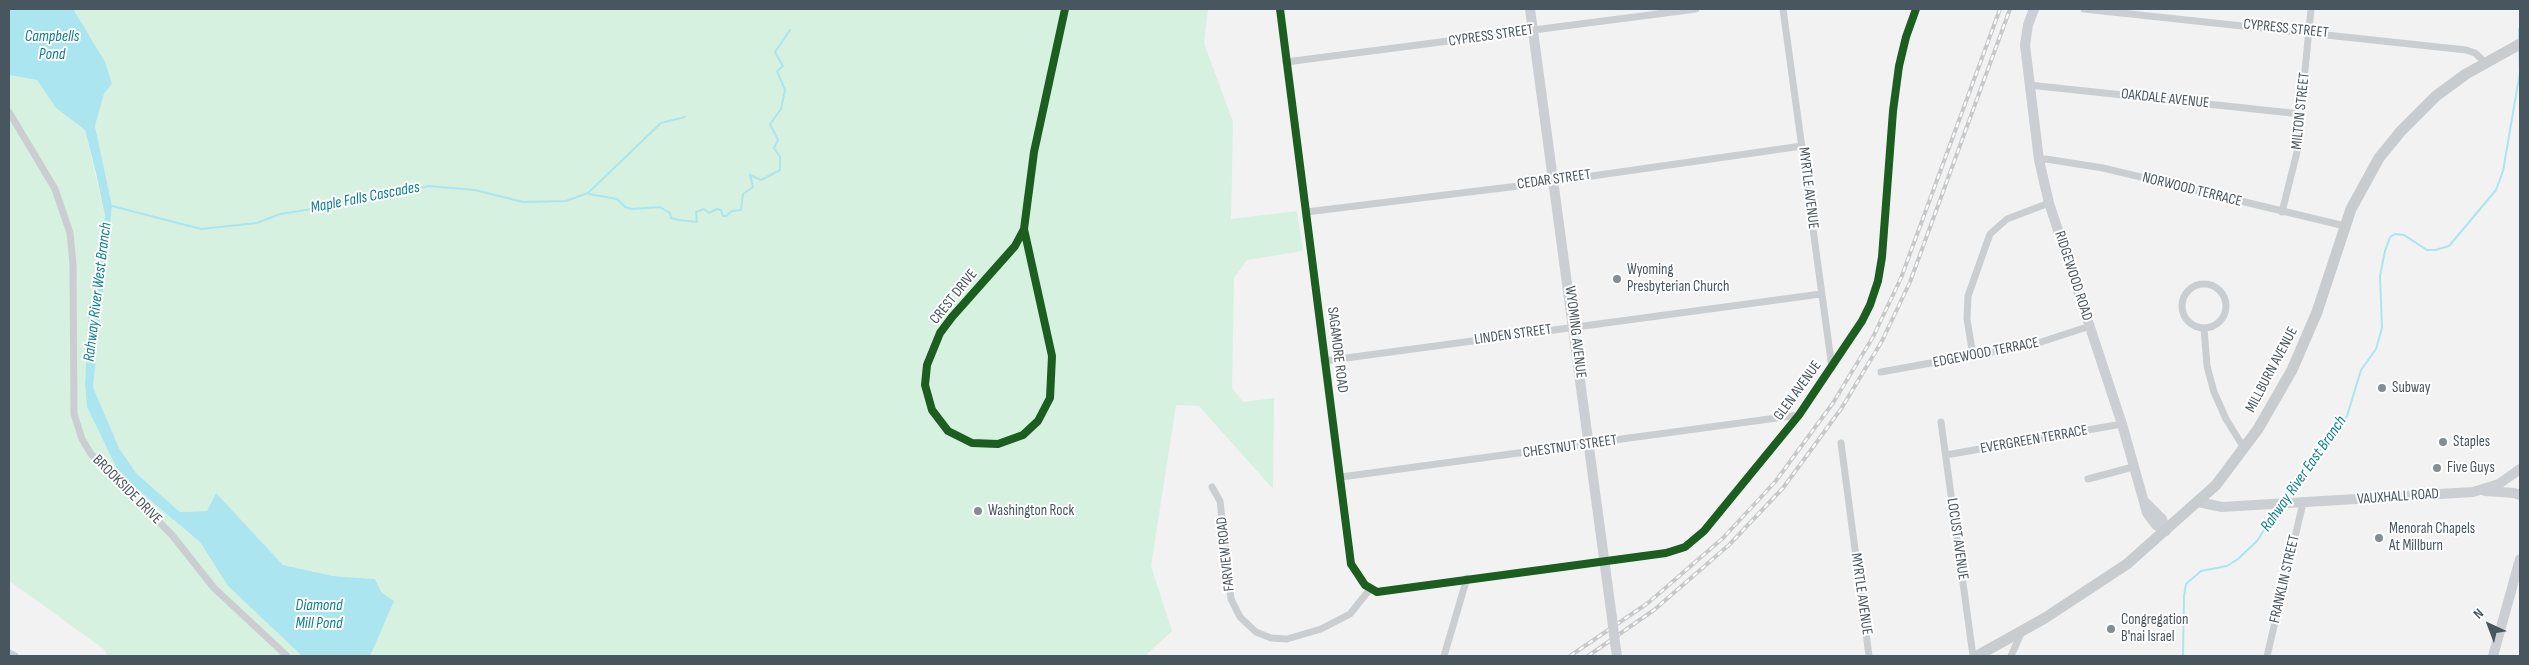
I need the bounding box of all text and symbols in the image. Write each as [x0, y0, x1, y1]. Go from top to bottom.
street label: CYPRESS STREET [2242, 16, 2330, 42]
street label: CYPRESS STREET [1447, 21, 1535, 51]
water label: Campbells Pond [25, 27, 79, 65]
street label: MILTON STREET [2288, 71, 2314, 151]
street label: OAKDALE AVENUE [2120, 85, 2210, 113]
street label: MYRTLE AVENUE [1794, 146, 1822, 230]
street label: CEDAR STREET [1516, 166, 1592, 194]
street label: NORWOOD TERRACE [2140, 169, 2244, 211]
water label: Maple Falls Cascades [309, 178, 421, 218]
water label: Rahway River West Branch [80, 221, 116, 363]
street label: RIDGEWOOD ROAD [2050, 229, 2096, 323]
place label: Wyoming Presbyterian Church [1627, 261, 1729, 296]
street label: CREST DRIVE [926, 266, 982, 328]
marker: Wyoming Presbyterian Church [1611, 273, 1623, 285]
street label: WYOMING AVENUE [1560, 285, 1590, 379]
street label: SAGAMORE ROAD [1323, 306, 1351, 394]
street label: LINDEN STREET [1473, 321, 1553, 349]
street label: MILLBURN AVENUE [2242, 324, 2302, 416]
street label: EDGEWOOD TERRACE [1932, 334, 2040, 372]
street label: GLEN AVENUE [1770, 358, 1826, 424]
place label: Subway [2392, 379, 2431, 397]
marker: Subway [2376, 382, 2388, 394]
water label: Rahway River East Branch [2257, 413, 2351, 535]
street label: EVERGREEN TERRACE [1979, 422, 2089, 458]
street label: CHESTNUT STREET [1522, 431, 1618, 463]
place label: Staples [2453, 433, 2490, 451]
marker: Staples [2437, 436, 2449, 448]
street label: BROOKSIDE DRIVE [89, 452, 165, 528]
place label: Five Guys [2447, 459, 2495, 477]
marker: Five Guys [2431, 462, 2443, 474]
street label: VAUXHALL ROAD [2357, 485, 2439, 509]
street label: LOCUST AVENUE [1942, 497, 1972, 581]
place label: Washington Rock [988, 502, 1074, 520]
marker: Washington Rock [972, 505, 984, 517]
street label: FARVIEW ROAD [1213, 516, 1239, 592]
place label: Menorah Chapels At Millburn [2389, 520, 2475, 555]
marker: Menorah Chapels At Millburn [2373, 532, 2385, 544]
street label: FRANKLIN STREET [2266, 533, 2304, 625]
street label: MYRTLE AVENUE [1846, 552, 1876, 636]
water label: Diamond Mill Pond [296, 596, 342, 634]
north arrow [2464, 600, 2514, 650]
text: N [2470, 605, 2487, 622]
place label: Congregation B'nai Israel [2121, 611, 2188, 646]
marker: Congregation B'nai Israel [2105, 623, 2117, 635]

